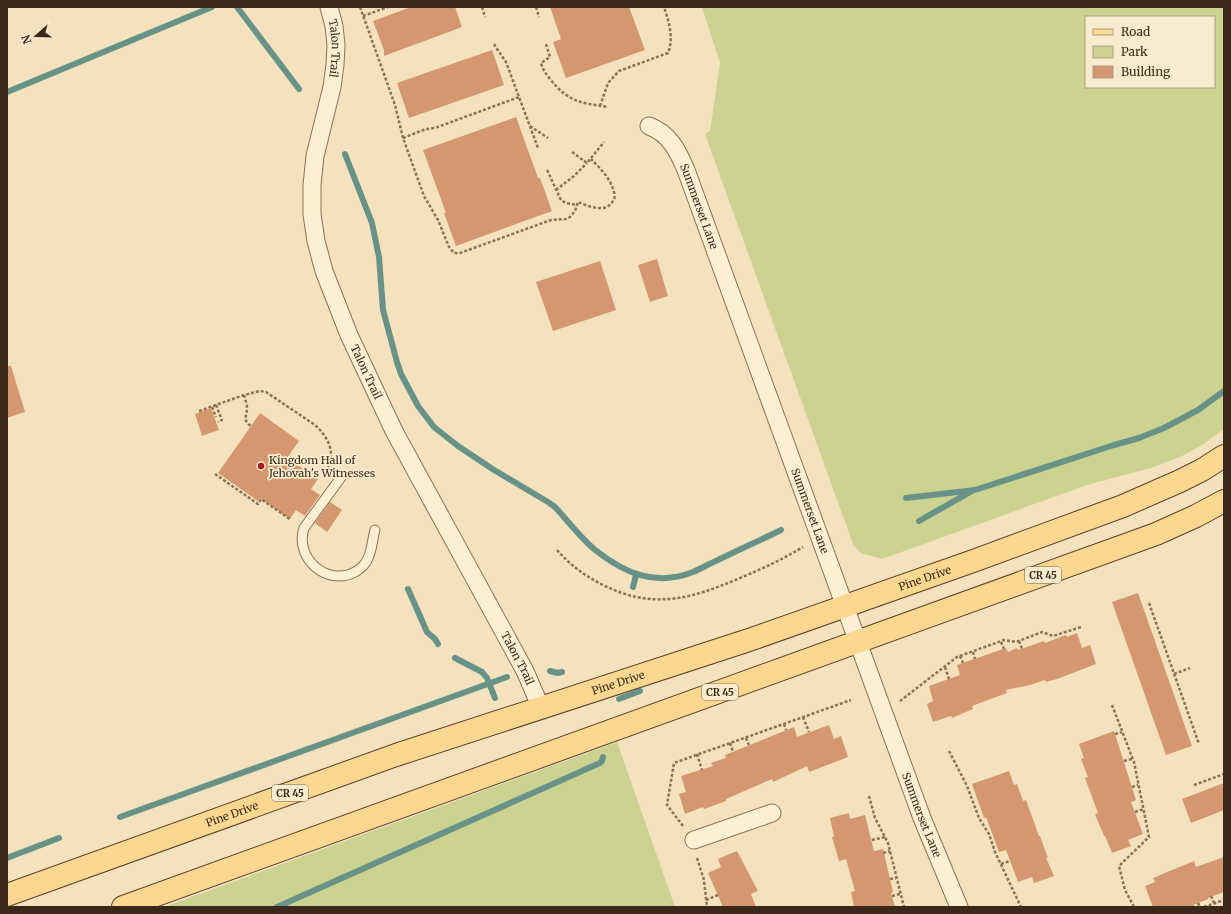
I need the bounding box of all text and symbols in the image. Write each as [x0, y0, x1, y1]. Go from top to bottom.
north arrow [16, 16, 56, 56]
legend [1085, 16, 1215, 88]
street label: Talon Trail [325, 18, 343, 79]
text: Road [1121, 24, 1150, 39]
text: N [18, 33, 35, 46]
text: Park [1121, 44, 1148, 59]
text: Building [1121, 64, 1171, 79]
street label: Summerset Lane [677, 161, 721, 251]
street label: Talon Trail [348, 342, 385, 402]
place label: Kingdom Hall of Jehovah's Witnesses [268, 453, 375, 480]
marker: Kingdom Hall of Jehovah's Witnesses [256, 461, 266, 471]
street label: Summerset Lane [788, 466, 832, 556]
street label: Pine Drive [897, 562, 953, 594]
road number: CR 45 [1025, 567, 1061, 583]
street label: Talon Trail [498, 629, 537, 688]
street label: Pine Drive [590, 667, 647, 698]
road number: CR 45 [702, 684, 738, 700]
street label: Summerset Lane [899, 771, 945, 860]
road number: CR 45 [272, 785, 308, 801]
street label: Pine Drive [204, 798, 260, 830]

